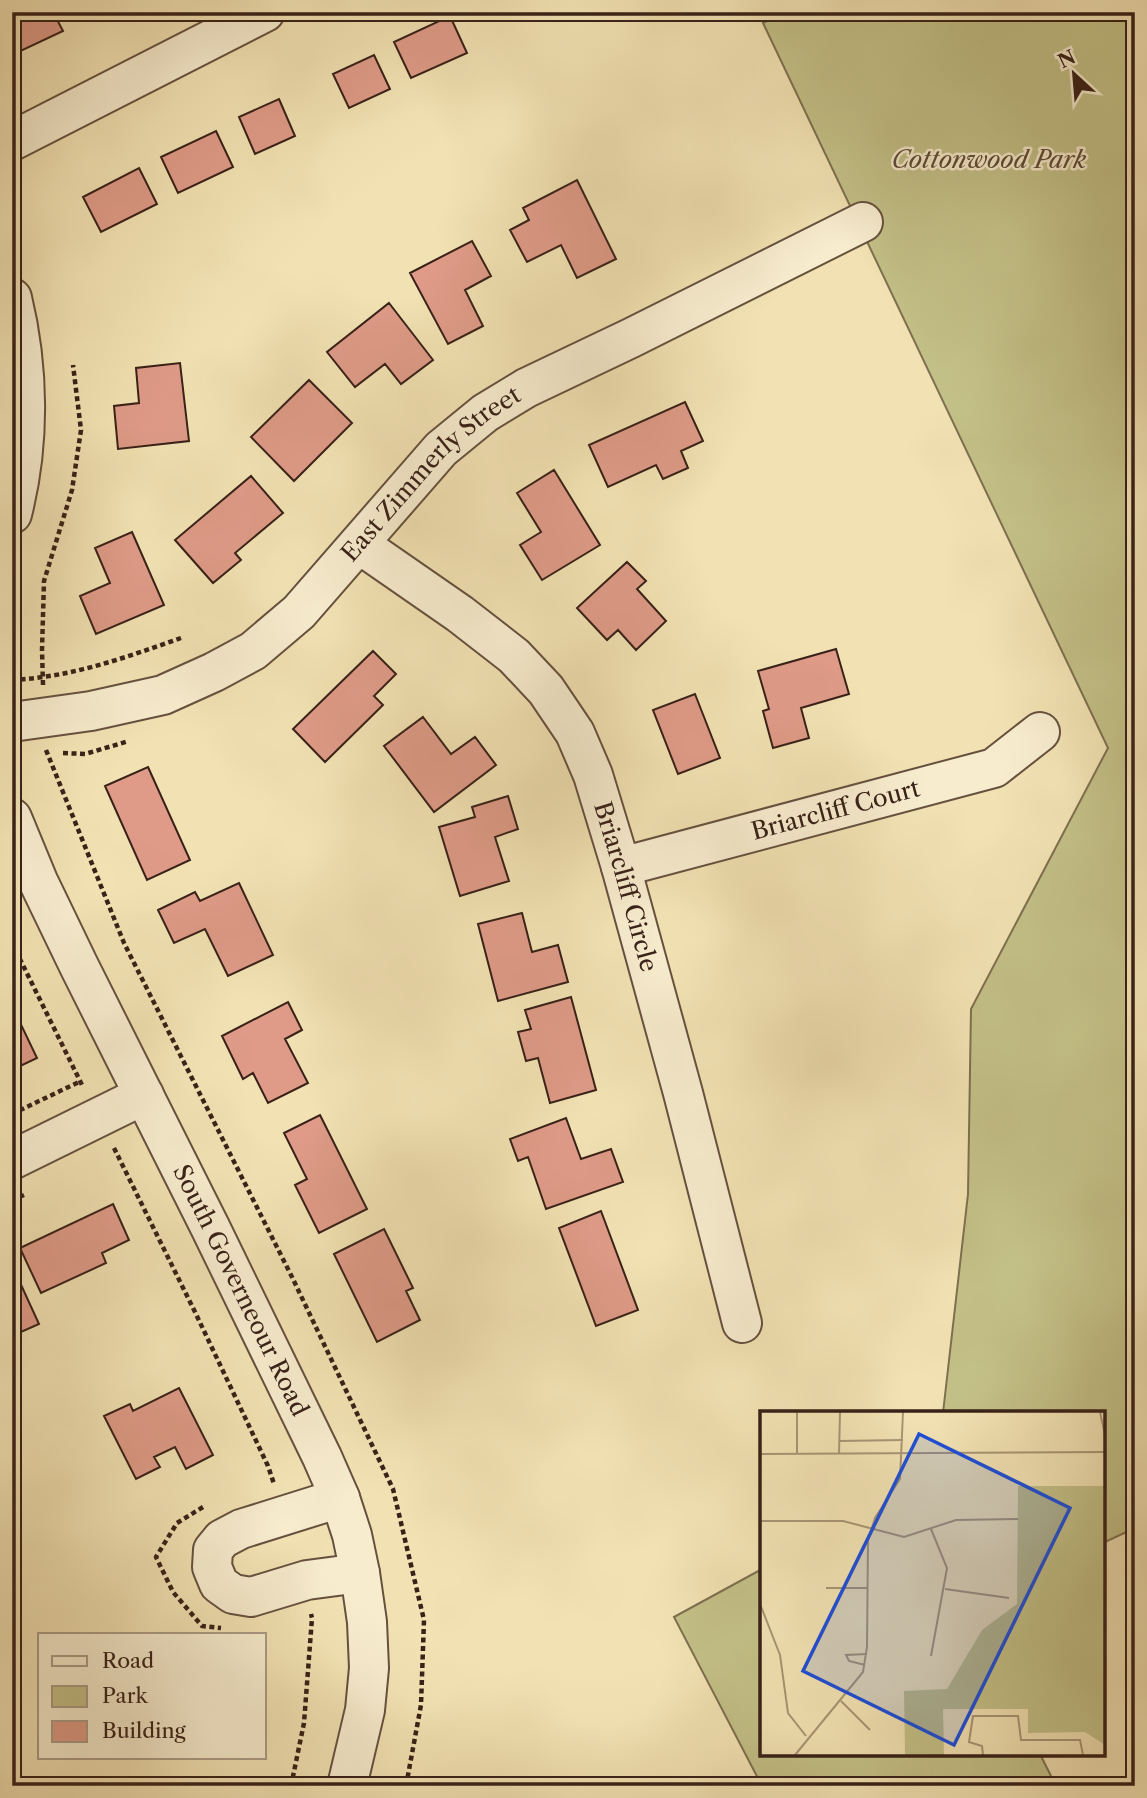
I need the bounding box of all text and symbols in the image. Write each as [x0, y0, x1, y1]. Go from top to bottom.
north arrow [1038, 38, 1108, 108]
text: N [1054, 45, 1079, 73]
park label: Cottonwood Park [892, 145, 1087, 174]
street label: East Zimmerly Street [335, 380, 526, 567]
street label: Briarcliff Court [748, 773, 923, 846]
street label: Briarcliff Circle [588, 798, 664, 975]
street label: South Governeour Road [167, 1160, 315, 1421]
inset map [760, 1411, 1105, 1756]
legend [38, 1633, 266, 1759]
text: Road [102, 1648, 154, 1673]
text: Park [102, 1683, 148, 1708]
text: Building [102, 1718, 187, 1743]

